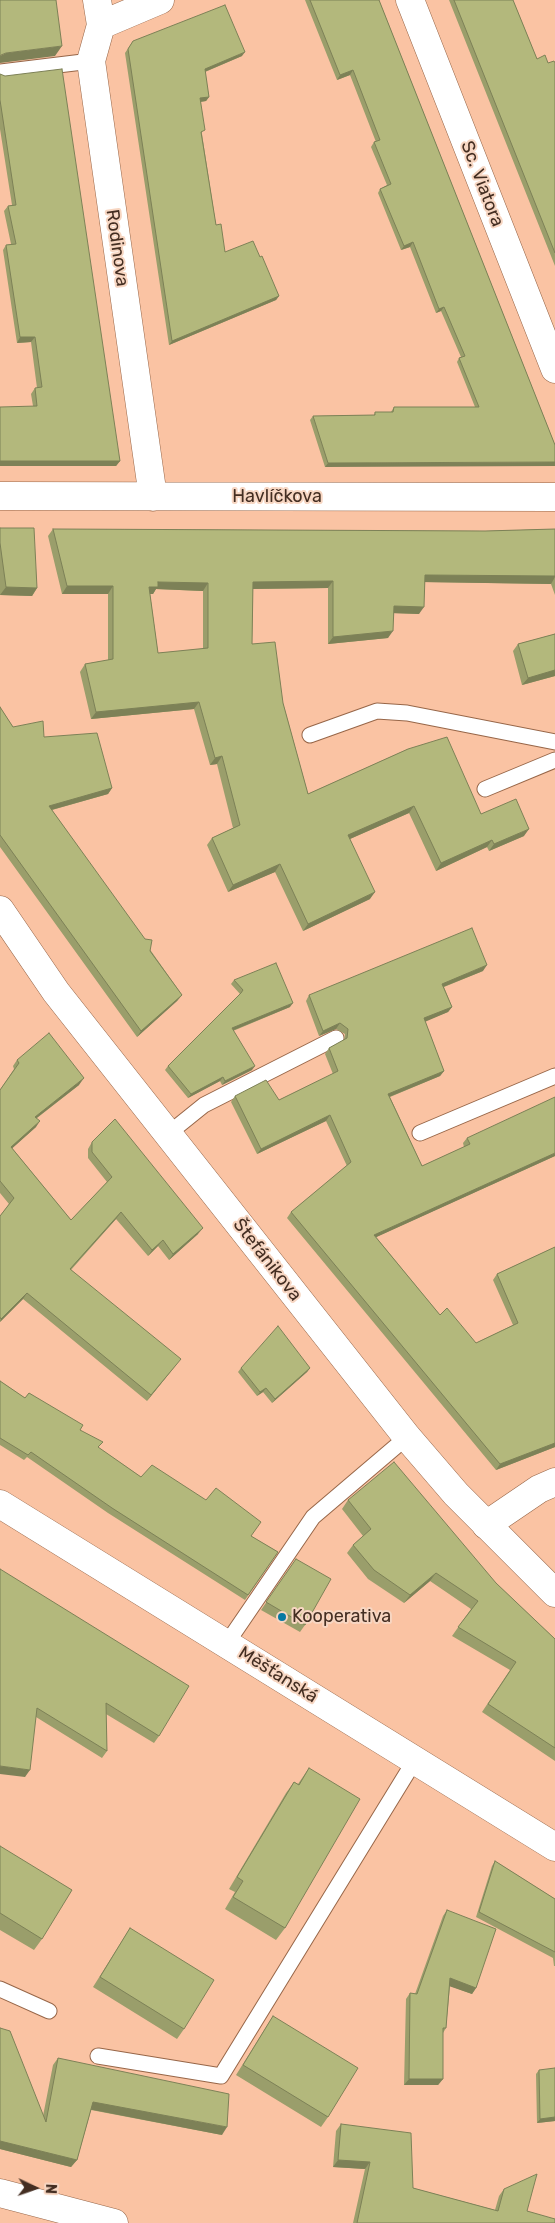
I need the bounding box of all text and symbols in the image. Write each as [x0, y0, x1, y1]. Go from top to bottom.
street label: Sc. Viatora [456, 138, 508, 230]
street label: Rodinova [101, 208, 133, 288]
street label: Havlíčkova [232, 486, 322, 508]
street label: Štefánikova [228, 1214, 306, 1306]
place label: Kooperativa [292, 1606, 391, 1628]
marker: Kooperativa [276, 1611, 288, 1623]
street label: Měšťanská [234, 1642, 322, 1708]
north arrow [10, 2163, 60, 2213]
text: N [42, 2183, 59, 2194]

